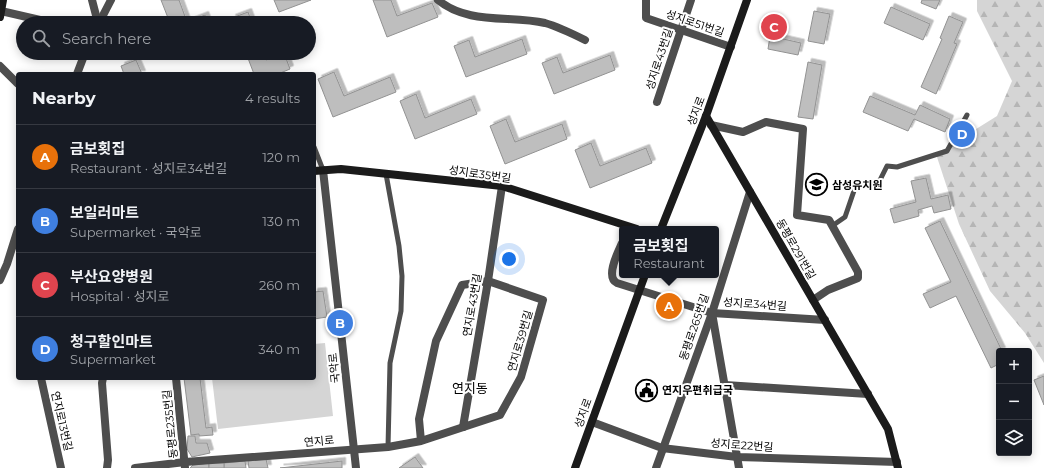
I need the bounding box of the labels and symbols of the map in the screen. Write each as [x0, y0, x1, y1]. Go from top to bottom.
street label: 성지로51번길 [664, 6, 726, 40]
pin: C [761, 12, 787, 42]
street label: 성지로43번길 [642, 26, 676, 92]
street label: 성지로 [684, 94, 708, 128]
pin: D [949, 119, 975, 149]
street label: 성지로35번길 [448, 163, 512, 185]
school or university icon: 삼성유치원 [804, 172, 830, 198]
place label: 삼성유치원 [832, 178, 883, 192]
street label: 동평로291번길 [773, 216, 819, 282]
your location [499, 249, 519, 269]
street label: 연지로43번길 [460, 272, 484, 338]
pin: A [656, 291, 682, 321]
street label: 동평로265번길 [676, 292, 712, 362]
street label: 성지로34번길 [723, 295, 787, 313]
pin: B [327, 308, 353, 338]
street label: 연지로39번길 [505, 309, 535, 373]
street label: 국악로 [325, 352, 343, 384]
public building icon: 연지우편취급국 [633, 377, 659, 403]
district label: 연지동 [452, 380, 488, 396]
place label: 연지우편취급국 [662, 383, 733, 397]
street label: 동평로235번길 [159, 389, 181, 459]
street label: 연지로13번길 [48, 390, 76, 452]
street label: 성지로 [571, 396, 595, 430]
street label: 연지로 [303, 433, 335, 449]
street label: 성지로22번길 [710, 436, 774, 454]

